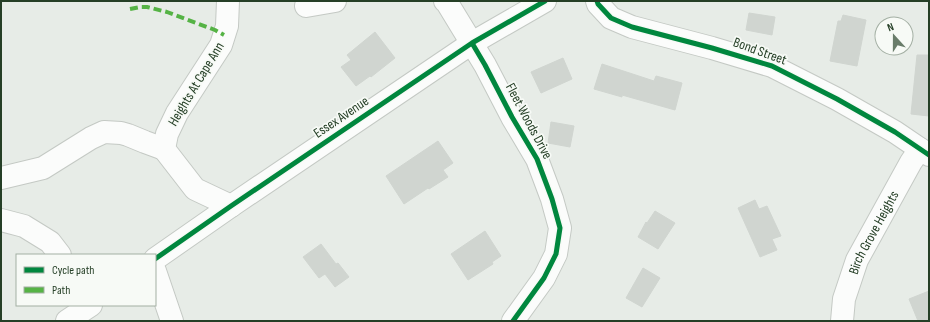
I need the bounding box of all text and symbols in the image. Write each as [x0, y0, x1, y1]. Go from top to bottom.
north arrow [874, 16, 914, 56]
text: N [886, 20, 896, 34]
street label: Bond Street [731, 33, 789, 69]
street label: Heights At Cape Ann [164, 39, 228, 129]
street label: Fleet Woods Drive [502, 80, 556, 162]
street label: Essex Avenue [310, 92, 372, 142]
street label: Birch Grove Heights [844, 188, 902, 276]
legend [16, 254, 156, 306]
text: Cycle path [52, 263, 94, 278]
text: Path [52, 283, 70, 298]

